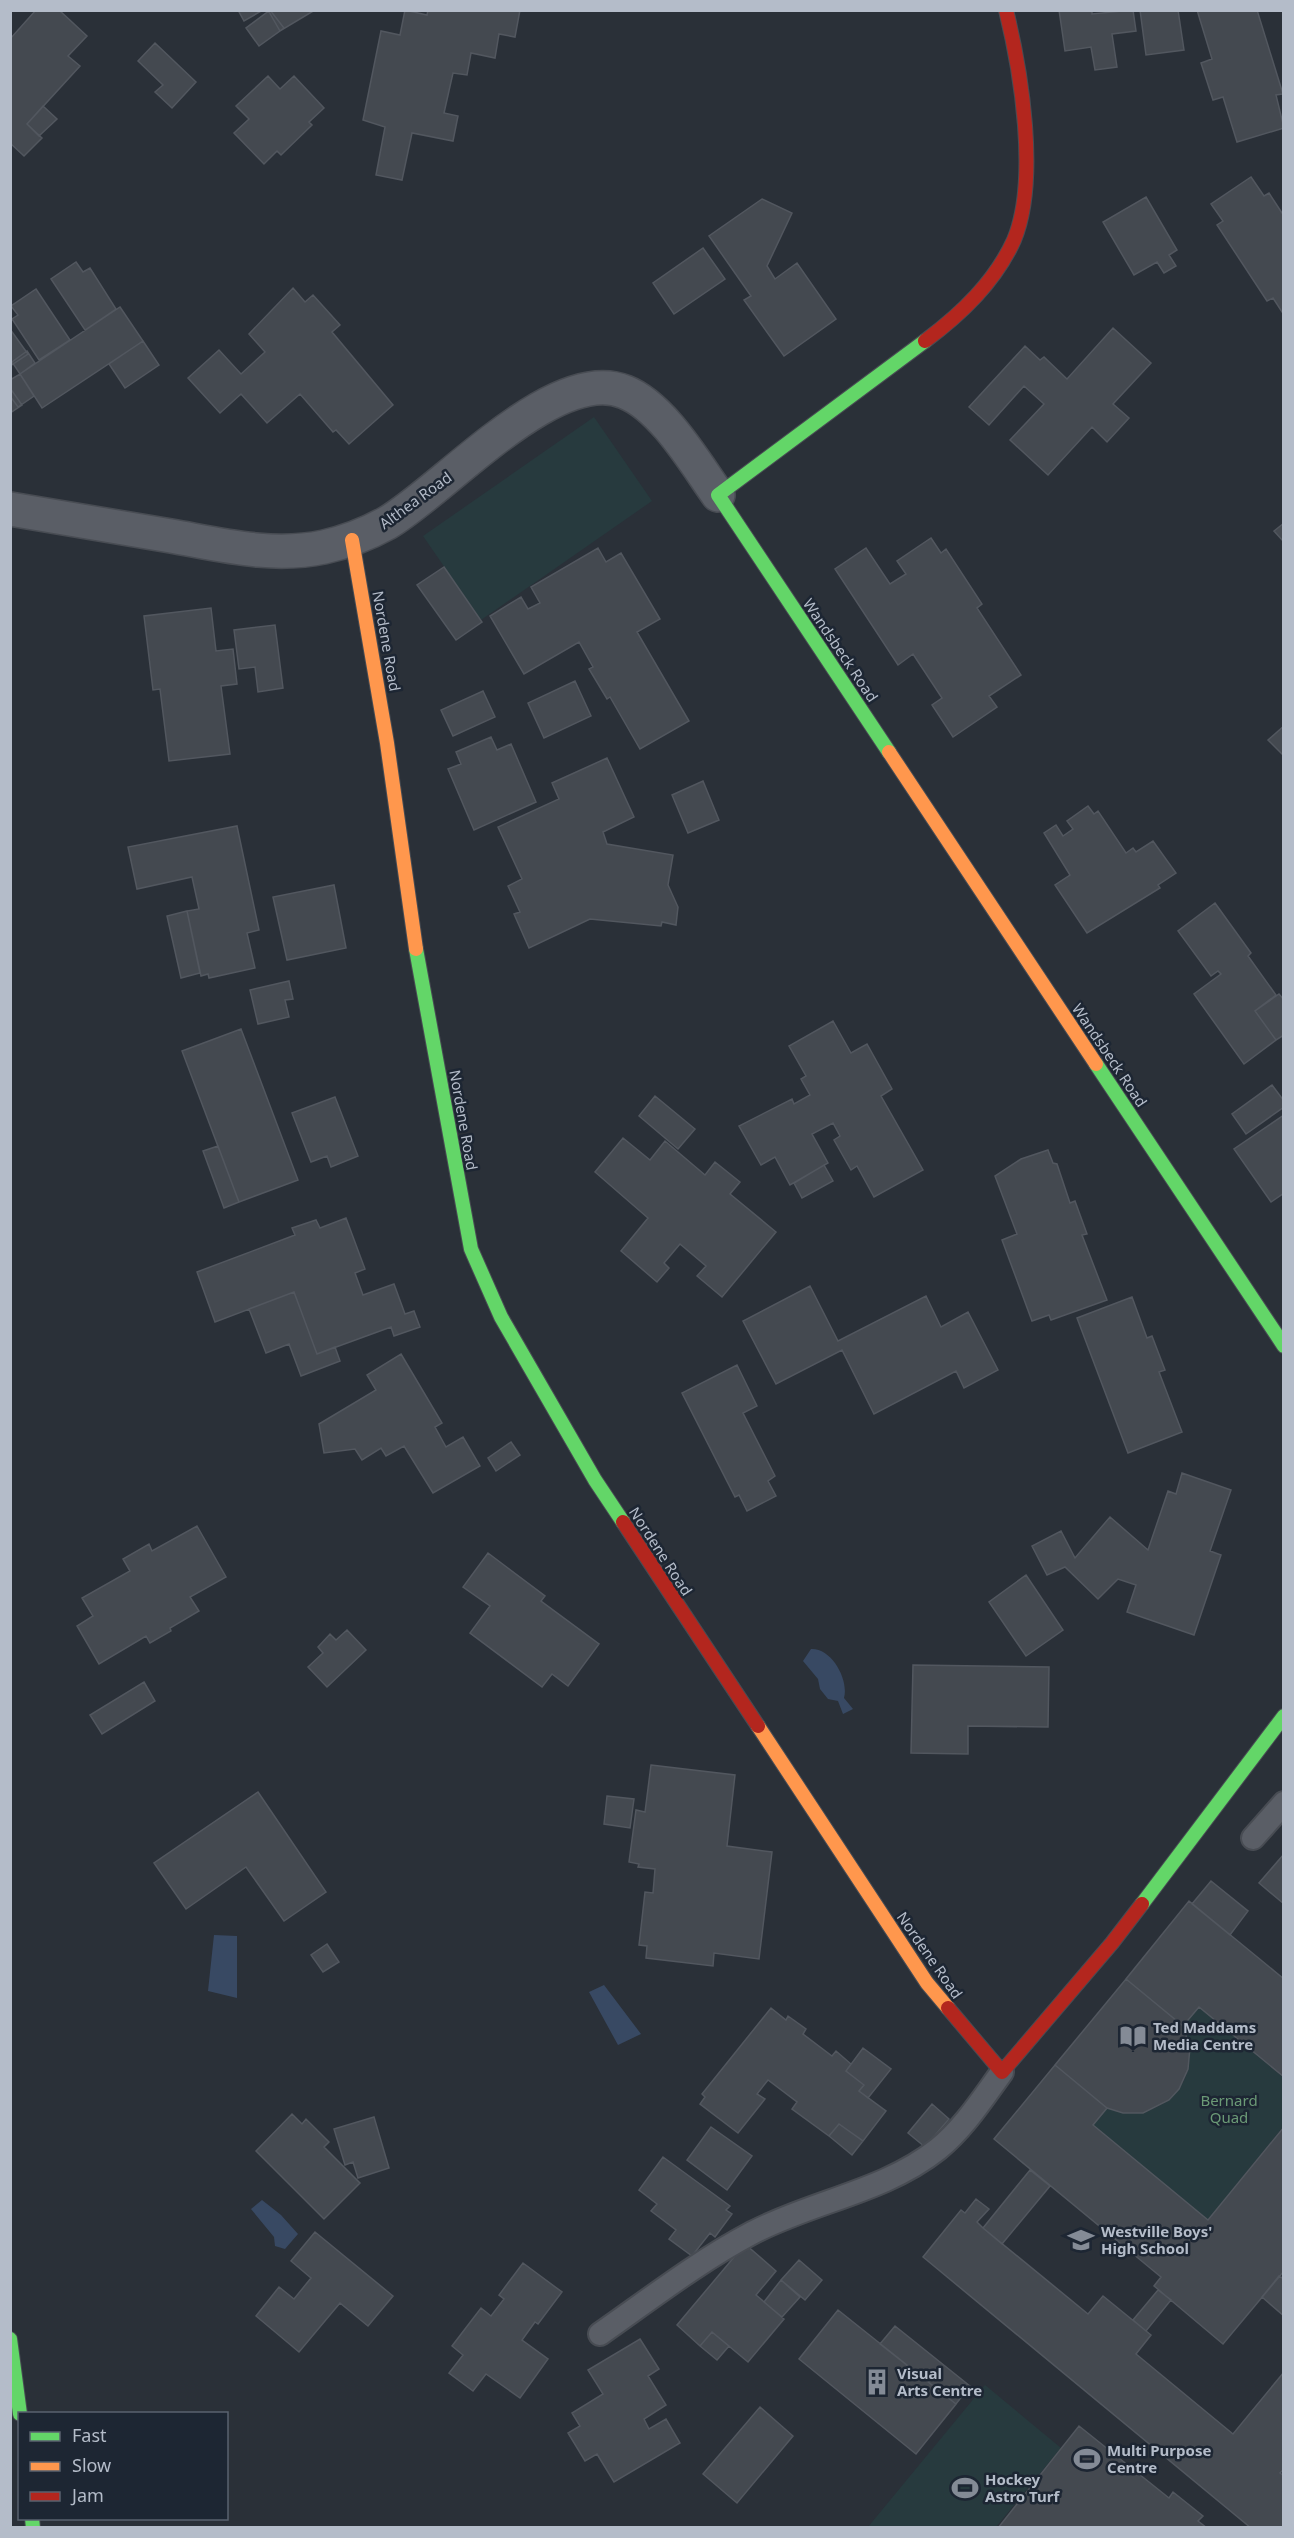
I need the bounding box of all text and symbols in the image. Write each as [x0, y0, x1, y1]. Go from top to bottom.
street label: Althea Road [375, 467, 455, 533]
street label: Nordene Road [368, 589, 406, 693]
street label: Wandsbeck Road [799, 594, 883, 706]
street label: Wandsbeck Road [1068, 999, 1152, 1111]
street label: Nordene Road [445, 1068, 483, 1172]
street label: Nordene Road [625, 1503, 697, 1599]
street label: Nordene Road [893, 1908, 967, 2002]
place label: Ted Maddams Media Centre [1153, 2017, 1256, 2054]
library icon: Ted Maddams Media Centre [1118, 2021, 1148, 2051]
park label: Bernard Quad [1200, 2090, 1258, 2127]
place label: Westville Boys' High School [1101, 2221, 1212, 2258]
school or university icon: Westville Boys' High School [1066, 2225, 1096, 2255]
place label: Visual Arts Centre [897, 2363, 982, 2400]
building icon: Visual Arts Centre [862, 2367, 892, 2397]
legend [18, 2412, 228, 2520]
text: Fast [72, 2423, 107, 2447]
place label: Multi Purpose Centre [1107, 2440, 1211, 2477]
sports icon: Multi Purpose Centre [1072, 2444, 1102, 2474]
text: Slow [72, 2453, 111, 2477]
place label: Hockey Astro Turf [985, 2469, 1060, 2506]
sports icon: Hockey Astro Turf [950, 2473, 980, 2503]
text: Jam [70, 2483, 104, 2507]

